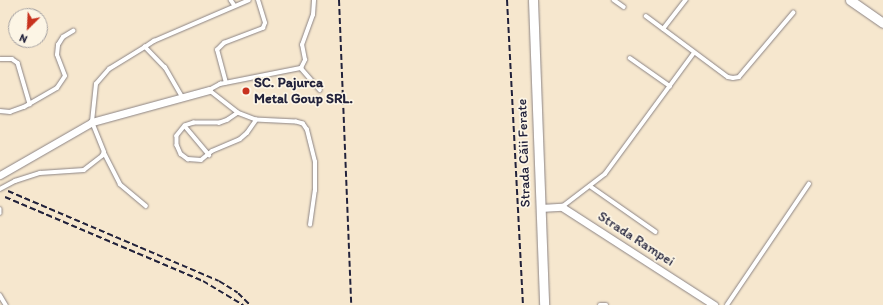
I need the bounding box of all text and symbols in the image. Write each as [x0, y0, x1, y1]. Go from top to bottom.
north arrow [8, 8, 48, 48]
text: N [17, 31, 29, 46]
place label: SC. Pajurca Metal Goup SRL. [254, 75, 353, 108]
marker: SC. Pajurca Metal Goup SRL. [241, 86, 251, 96]
street label: Strada Căii Ferate [514, 99, 534, 207]
street label: Strada Rampei [595, 208, 677, 270]

